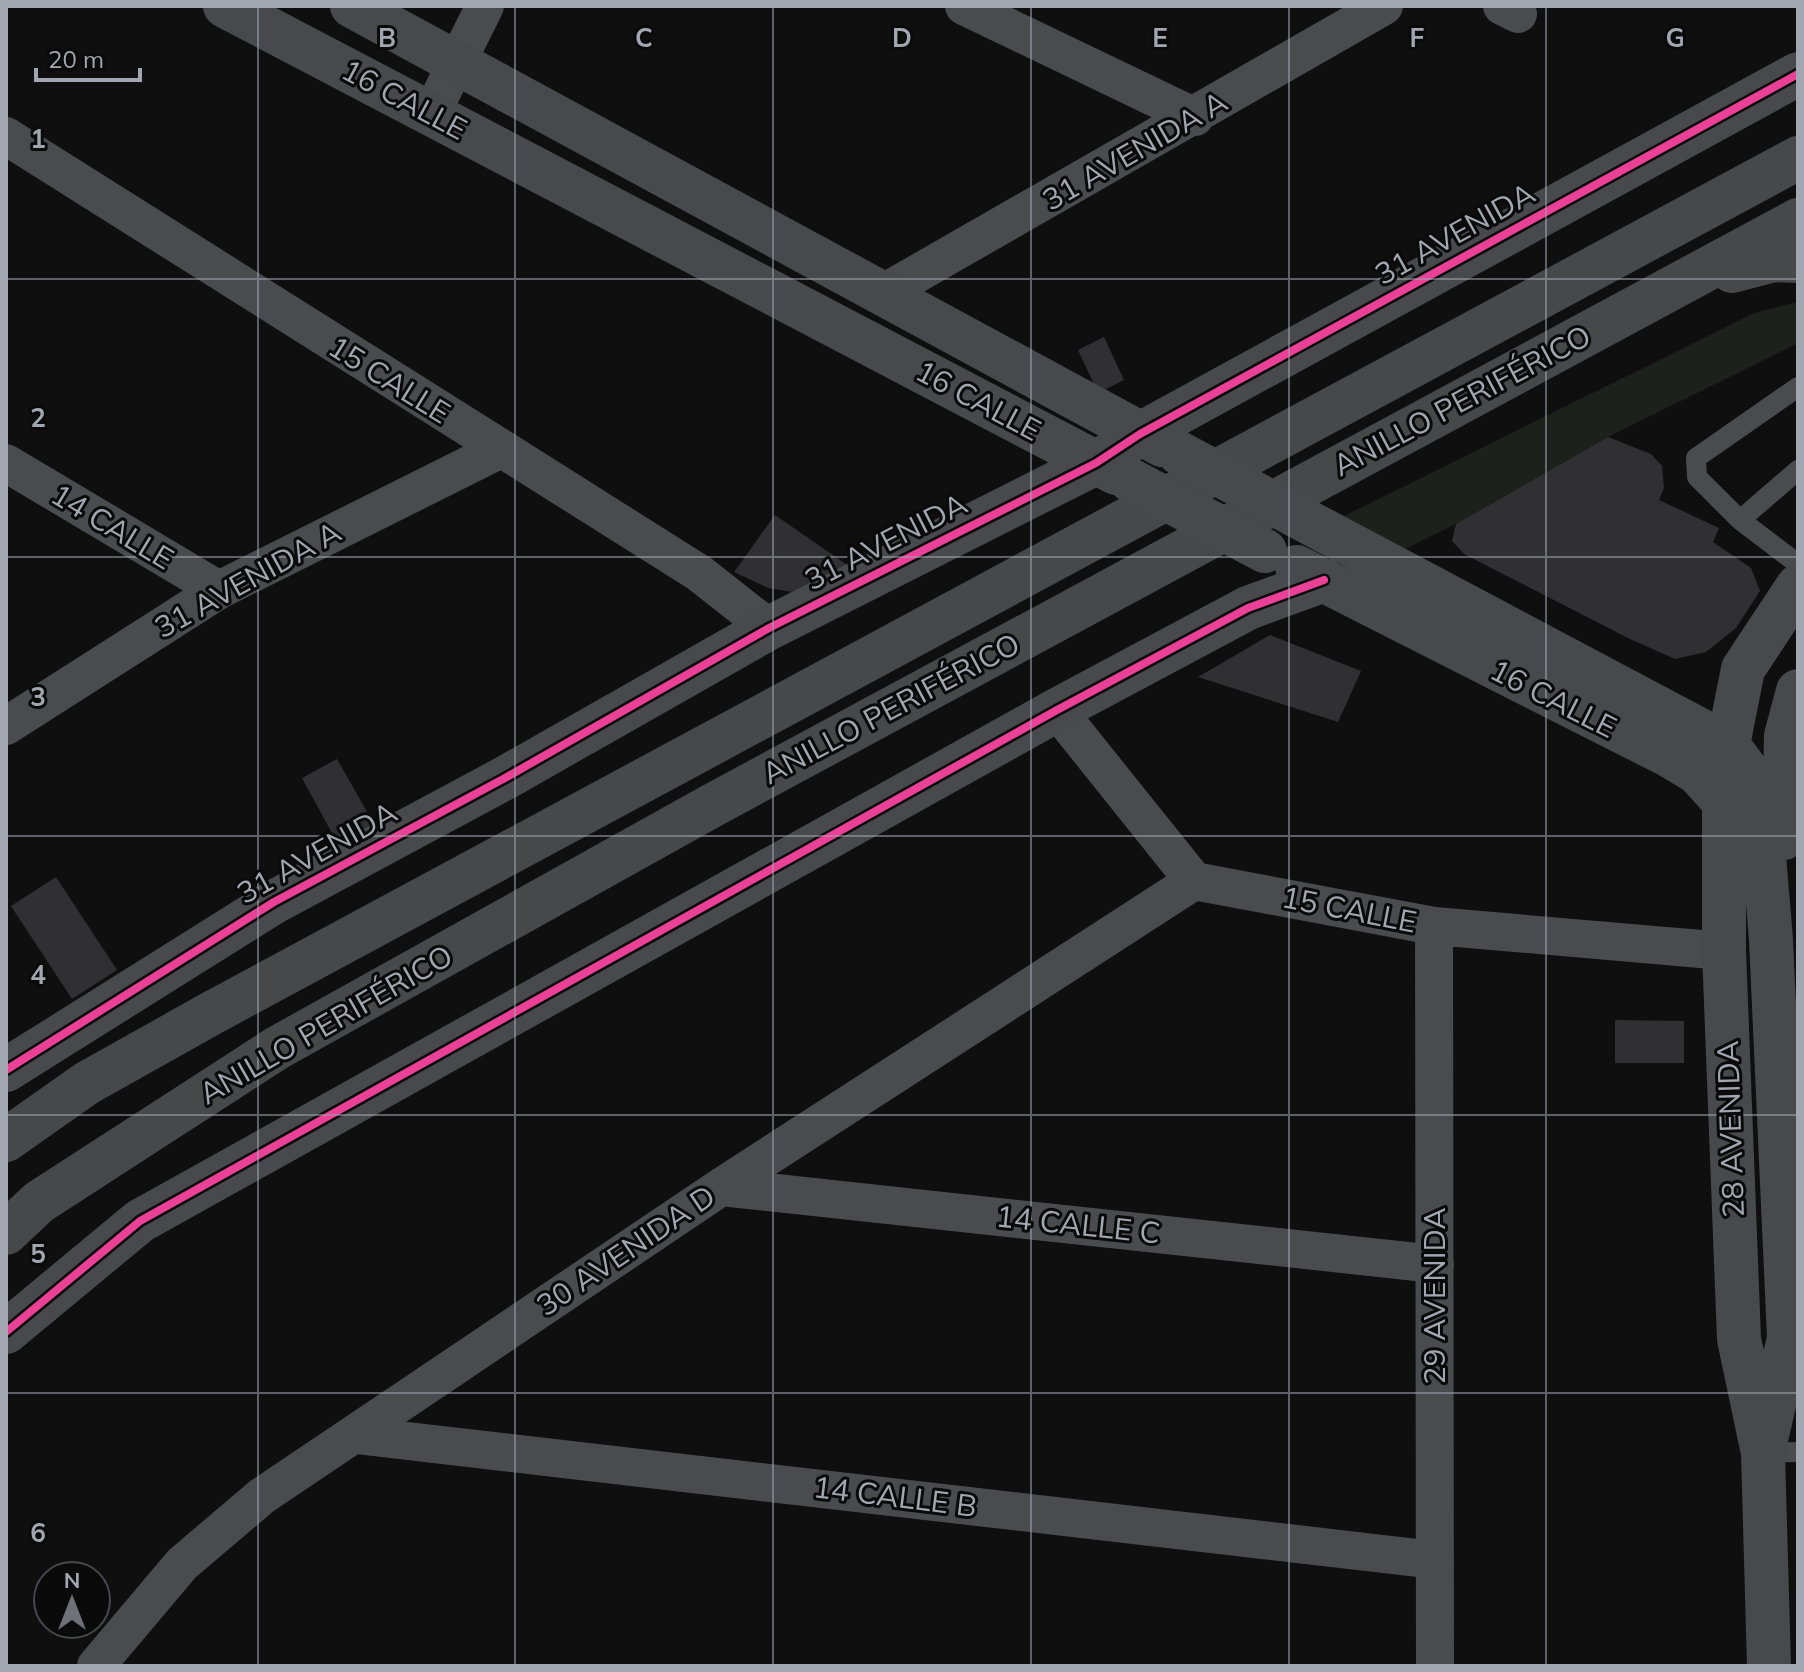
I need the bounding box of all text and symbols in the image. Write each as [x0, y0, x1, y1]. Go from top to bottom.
text: B [378, 21, 396, 54]
text: C [635, 21, 653, 54]
text: D [892, 21, 912, 54]
text: E [1152, 21, 1168, 54]
text: F [1410, 21, 1425, 54]
text: G [1665, 21, 1685, 54]
scale bar [36, 32, 140, 82]
text: 20 m [48, 44, 104, 74]
street label: 16 CALLE [335, 50, 474, 148]
street label: 31 AVENIDA A [1035, 82, 1234, 218]
text: 1 [30, 122, 46, 155]
street label: 31 AVENIDA [1368, 174, 1541, 293]
street label: ANILLO PERIFÉRICO [1326, 316, 1597, 484]
street label: 15 CALLE [322, 327, 457, 431]
street label: 16 CALLE [909, 351, 1048, 449]
text: 2 [30, 401, 46, 434]
street label: 14 CALLE [44, 475, 181, 578]
street label: 31 AVENIDA [798, 484, 973, 598]
street label: 31 AVENIDA A [148, 512, 347, 646]
street label: ANILLO PERIFÉRICO [755, 624, 1026, 792]
street label: 16 CALLE [1484, 650, 1623, 746]
text: 3 [30, 680, 46, 713]
street label: 31 AVENIDA [230, 793, 403, 912]
street label: 15 CALLE [1279, 877, 1420, 941]
street label: ANILLO PERIFÉRICO [192, 936, 459, 1112]
text: 4 [30, 958, 46, 991]
street label: 28 AVENIDA [1708, 1040, 1752, 1218]
street label: 30 AVENIDA D [529, 1176, 722, 1324]
street label: 14 CALLE C [994, 1197, 1162, 1252]
street label: 29 AVENIDA [1415, 1207, 1453, 1385]
text: 5 [30, 1237, 46, 1270]
street label: 14 CALLE B [811, 1467, 979, 1525]
text: 6 [30, 1516, 46, 1549]
north arrow [32, 1560, 112, 1640]
text: N [64, 1566, 80, 1594]

